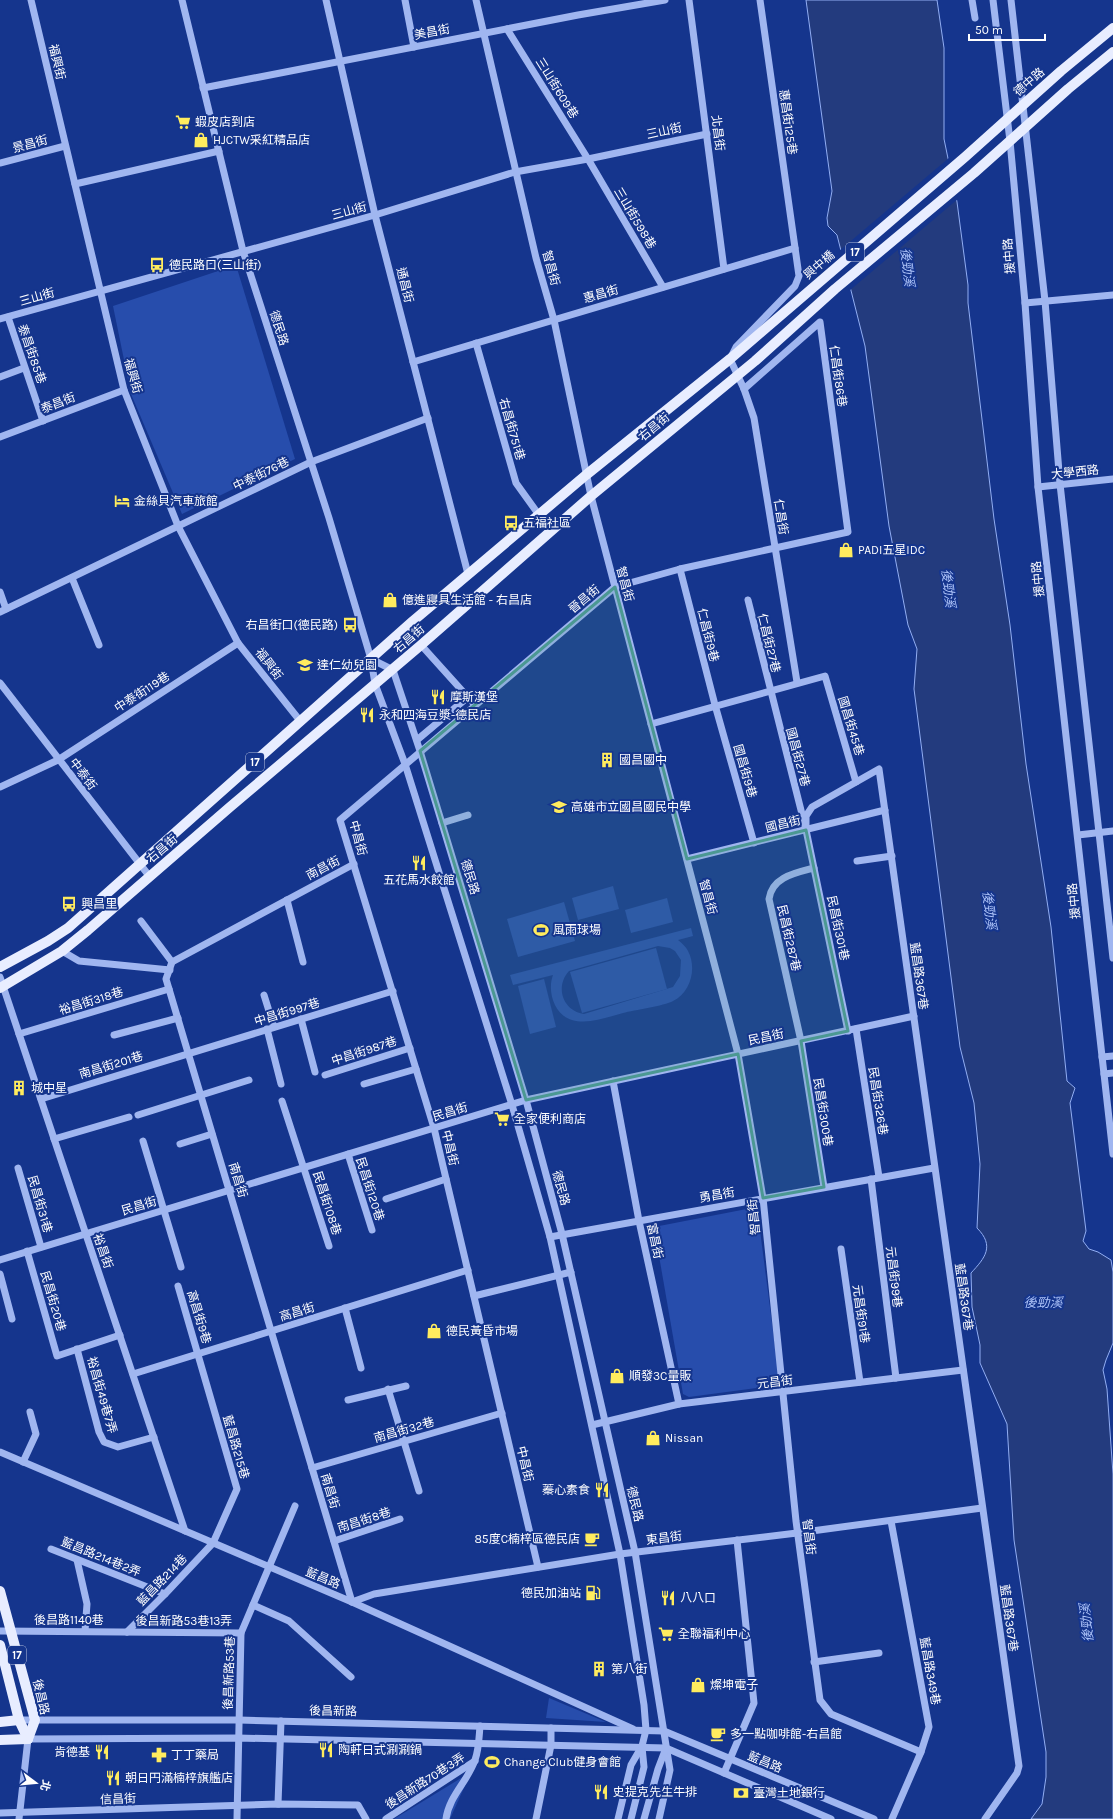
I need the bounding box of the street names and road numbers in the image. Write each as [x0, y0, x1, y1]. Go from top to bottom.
street label: 美昌街 [413, 22, 451, 42]
street label: 福興街 [46, 43, 68, 81]
street label: 三山街609巷 [533, 55, 581, 121]
street label: 德中路 [1011, 65, 1047, 99]
street label: 惠昌街125巷 [776, 88, 800, 156]
street label: 北昌街 [709, 114, 727, 152]
street label: 三山街 [645, 120, 683, 142]
street label: 景昌街 [11, 133, 49, 155]
street label: 三山街598巷 [611, 185, 659, 251]
street label: 三山街 [330, 200, 368, 222]
street label: 援中路 [1000, 237, 1018, 275]
road number: 17 [846, 243, 864, 261]
street label: 興中橋 [801, 248, 837, 282]
street label: 智昌街 [540, 249, 562, 287]
street label: 通昌街 [394, 266, 416, 304]
street label: 惠昌街 [582, 282, 620, 306]
street label: 三山街 [18, 285, 56, 309]
street label: 德民路 [267, 309, 291, 347]
street label: 泰昌街85巷 [15, 322, 49, 386]
street label: 仁昌街86巷 [827, 344, 849, 408]
street label: 福興街 [121, 357, 145, 395]
street label: 泰昌街 [39, 390, 77, 416]
street label: 右昌街751巷 [496, 396, 528, 462]
street label: 右昌街 [636, 410, 672, 444]
street label: 中泰街76巷 [231, 454, 291, 494]
street label: 大學西路 [1050, 463, 1100, 481]
street label: 仁昌街 [771, 498, 791, 536]
street label: 援中路 [1029, 560, 1047, 598]
street label: 智昌街 [614, 565, 636, 603]
street label: 晉昌街 [566, 582, 602, 616]
street label: 仁昌街9巷 [695, 607, 721, 663]
street label: 仁昌街27巷 [755, 612, 783, 674]
street label: 右昌街 [391, 622, 427, 656]
street label: 福興街 [252, 646, 286, 682]
street label: 中泰街119巷 [112, 669, 172, 715]
street label: 國昌街45巷 [835, 695, 867, 757]
street label: 國昌街27巷 [783, 726, 813, 788]
street label: 國昌街9巷 [731, 743, 759, 799]
road number: 17 [246, 753, 264, 771]
street label: 中泰街 [67, 755, 99, 793]
street label: 國昌街 [764, 813, 802, 835]
street label: 中昌街 [347, 819, 369, 857]
street label: 右昌街 [144, 832, 180, 866]
street label: 南昌街 [304, 853, 342, 883]
street label: 德民路 [458, 858, 482, 896]
street label: 智昌街 [697, 878, 719, 916]
street label: 援中路 [1065, 882, 1083, 920]
street label: 民昌街301巷 [824, 894, 852, 962]
street label: 民昌街287巷 [775, 903, 803, 973]
street label: 藍昌路367巷 [907, 942, 931, 1010]
street label: 裕昌街318巷 [57, 985, 125, 1017]
street label: 中昌街997巷 [253, 995, 321, 1029]
street label: 民昌街 [747, 1026, 785, 1048]
street label: 中昌街987巷 [330, 1034, 398, 1068]
street label: 南昌街201巷 [77, 1049, 145, 1081]
street label: 民昌街326巷 [866, 1066, 890, 1136]
street label: 民昌街300巷 [811, 1077, 835, 1147]
street label: 民昌街 [431, 1100, 469, 1124]
street label: 中昌街 [439, 1129, 461, 1167]
street label: 民昌街120巷 [353, 1155, 387, 1223]
street label: 南昌街 [226, 1161, 250, 1199]
street label: 民昌街108巷 [310, 1169, 344, 1237]
street label: 德民路 [550, 1169, 572, 1207]
street label: 民昌街31巷 [25, 1174, 55, 1234]
street label: 勇昌街 [698, 1185, 736, 1205]
street label: 民昌街 [120, 1194, 158, 1218]
street label: 智昌街 [745, 1198, 763, 1236]
street label: 富昌街 [644, 1222, 666, 1260]
street label: 裕昌街 [91, 1232, 115, 1270]
street label: 元昌街99巷 [883, 1245, 905, 1309]
street label: 藍昌路367巷 [952, 1263, 976, 1331]
street label: 民昌街20巷 [38, 1269, 68, 1333]
street label: 元昌街91巷 [850, 1284, 872, 1344]
street label: 高昌街9巷 [184, 1289, 214, 1345]
street label: 高昌街 [278, 1300, 316, 1324]
street label: 裕昌街49巷7弄 [84, 1355, 120, 1435]
street label: 元昌街 [756, 1373, 794, 1391]
street label: 藍昌路215巷 [220, 1413, 252, 1481]
street label: 南昌街32巷 [372, 1415, 436, 1445]
street label: 中昌街 [514, 1445, 536, 1483]
street label: 南昌街 [318, 1472, 342, 1510]
street label: 德民路 [624, 1485, 646, 1523]
street label: 南昌街8巷 [336, 1505, 392, 1535]
street label: 智昌街 [800, 1518, 818, 1556]
street label: 東昌街 [645, 1529, 683, 1547]
street label: 藍昌路214巷2弄 [59, 1535, 143, 1579]
street label: 藍昌路214巷 [134, 1552, 190, 1608]
street label: 藍昌路 [304, 1565, 342, 1591]
street label: 藍昌路367巷 [997, 1584, 1021, 1652]
street label: 後昌路1140巷 [34, 1613, 104, 1627]
street label: 後昌新路53巷13弄 [136, 1614, 232, 1628]
street label: 後昌新路53巷 [221, 1636, 237, 1710]
street label: 藍昌路349巷 [917, 1636, 943, 1706]
road number: 17 [8, 1646, 26, 1664]
street label: 後昌路 [30, 1678, 52, 1716]
street label: 後昌新路 [309, 1704, 357, 1718]
street label: 藍昌路 [746, 1749, 784, 1775]
street label: 後昌新路70巷3弄 [383, 1750, 467, 1812]
street label: 信昌街 [100, 1791, 136, 1807]

